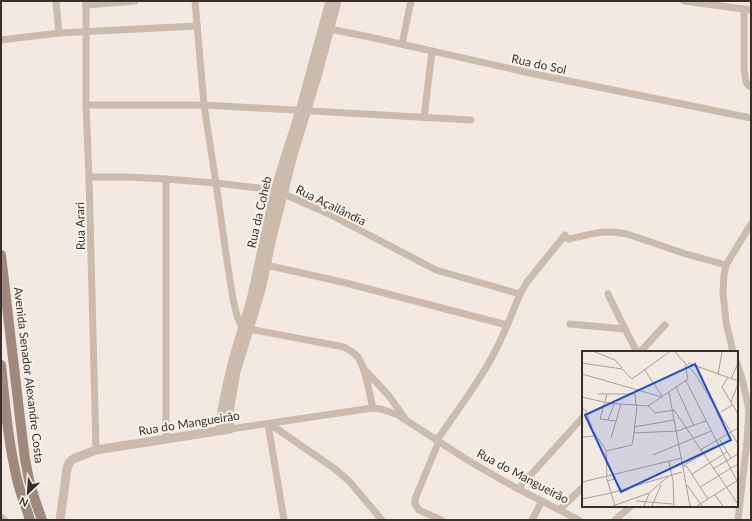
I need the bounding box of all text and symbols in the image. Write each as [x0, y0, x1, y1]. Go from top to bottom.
street label: Rua do Sol [510, 51, 568, 77]
street label: Rua da Coheb [243, 174, 275, 249]
street label: Rua Açailândia [293, 182, 369, 228]
street label: Rua Arari [72, 202, 88, 250]
street label: Avenida Senador Alexandre Costa [11, 286, 47, 464]
inset map [582, 351, 738, 507]
street label: Rua do Mangueirão [137, 408, 241, 438]
street label: Rua do Mangueirão [474, 445, 572, 507]
north arrow [8, 473, 48, 513]
text: N [17, 495, 30, 510]

